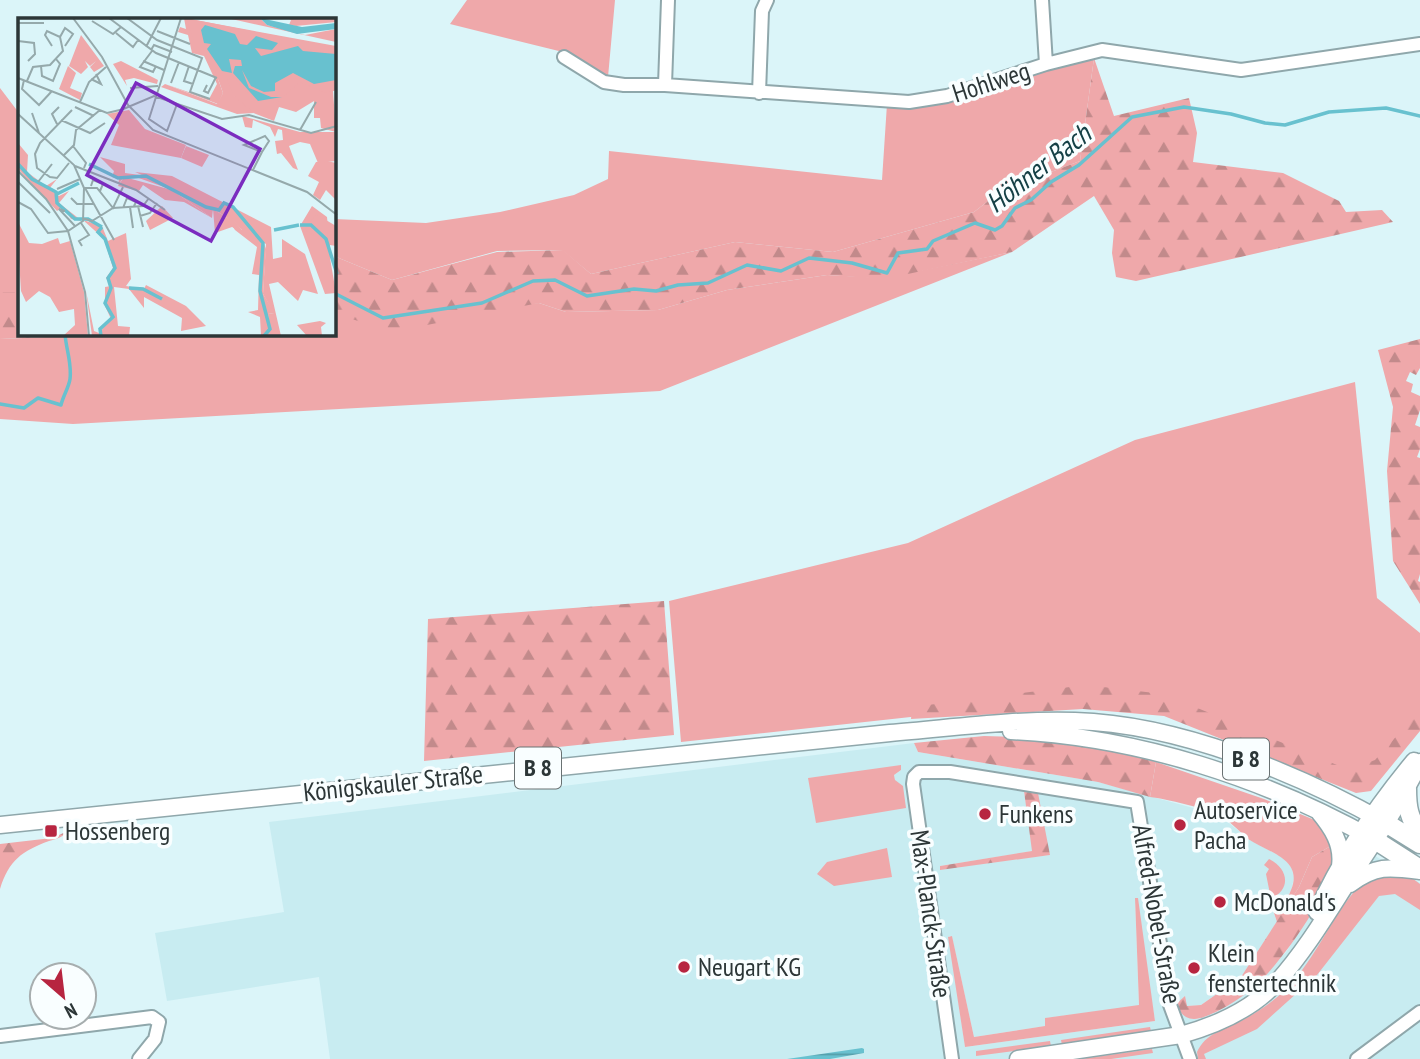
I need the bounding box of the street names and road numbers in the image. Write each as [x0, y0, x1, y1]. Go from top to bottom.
street label: Hohlweg [948, 54, 1034, 110]
road number: B 8 [1223, 738, 1269, 780]
road number: B 8 [515, 748, 561, 788]
street label: Königskauler Straße [301, 757, 484, 808]
street label: Alfred-Nobel-Straße [1125, 822, 1190, 1006]
street label: Max-Planck-Straße [903, 828, 960, 1000]

